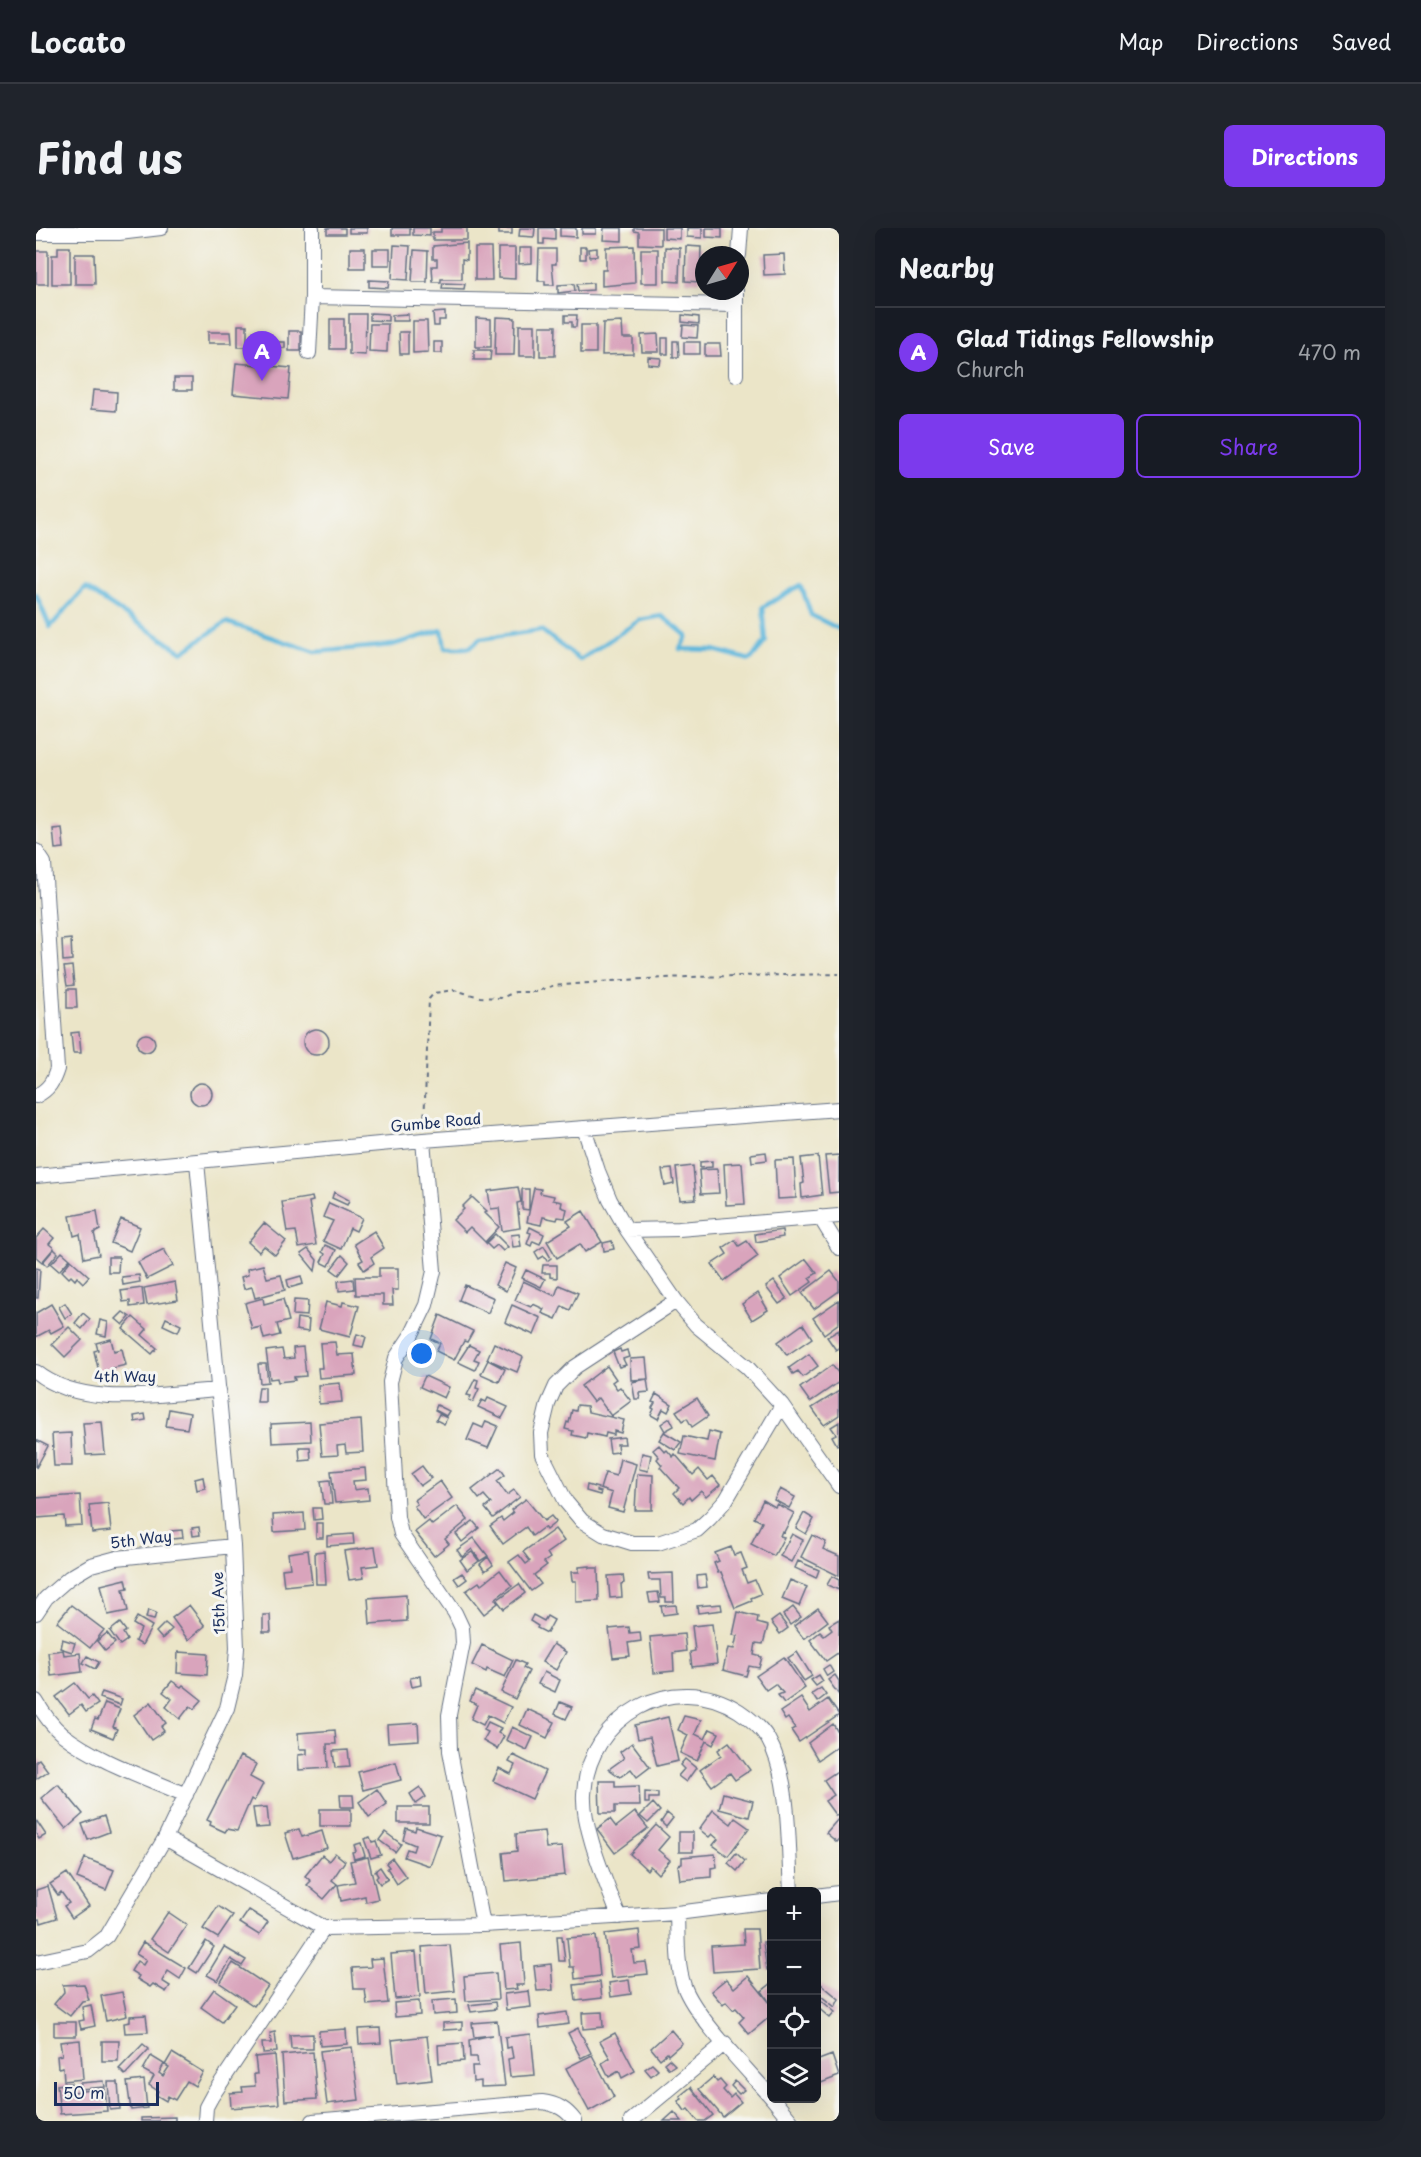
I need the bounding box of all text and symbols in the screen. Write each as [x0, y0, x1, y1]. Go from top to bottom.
text: Locato [30, 20, 126, 63]
text: Map [1118, 25, 1163, 57]
text: Directions [1196, 25, 1298, 57]
text: Saved [1331, 25, 1391, 57]
text: Find us [36, 125, 183, 188]
button: Directions [1224, 125, 1385, 187]
north arrow [695, 246, 749, 300]
text: Nearby [899, 248, 994, 287]
text: Glad Tidings Fellowship [956, 321, 1214, 354]
pin: A [242, 332, 282, 381]
text: A [911, 337, 926, 367]
text: 470 m [1298, 337, 1361, 367]
text: Church [956, 354, 1025, 384]
button: Save [899, 414, 1124, 478]
button: Share [1136, 414, 1361, 478]
street label: Gumbe Road [390, 1106, 482, 1137]
your location [407, 1339, 436, 1368]
street label: 4th Way [94, 1364, 156, 1387]
street label: 5th Way [109, 1523, 173, 1554]
street label: 15th Ave [205, 1571, 230, 1635]
map controls [767, 1887, 821, 2103]
button: + [767, 1887, 821, 1941]
button: − [767, 1941, 821, 1995]
button: locate [767, 1995, 821, 2049]
button: layers [767, 2049, 821, 2103]
scale bar [54, 2079, 159, 2106]
text: 50 m [63, 2080, 104, 2104]

